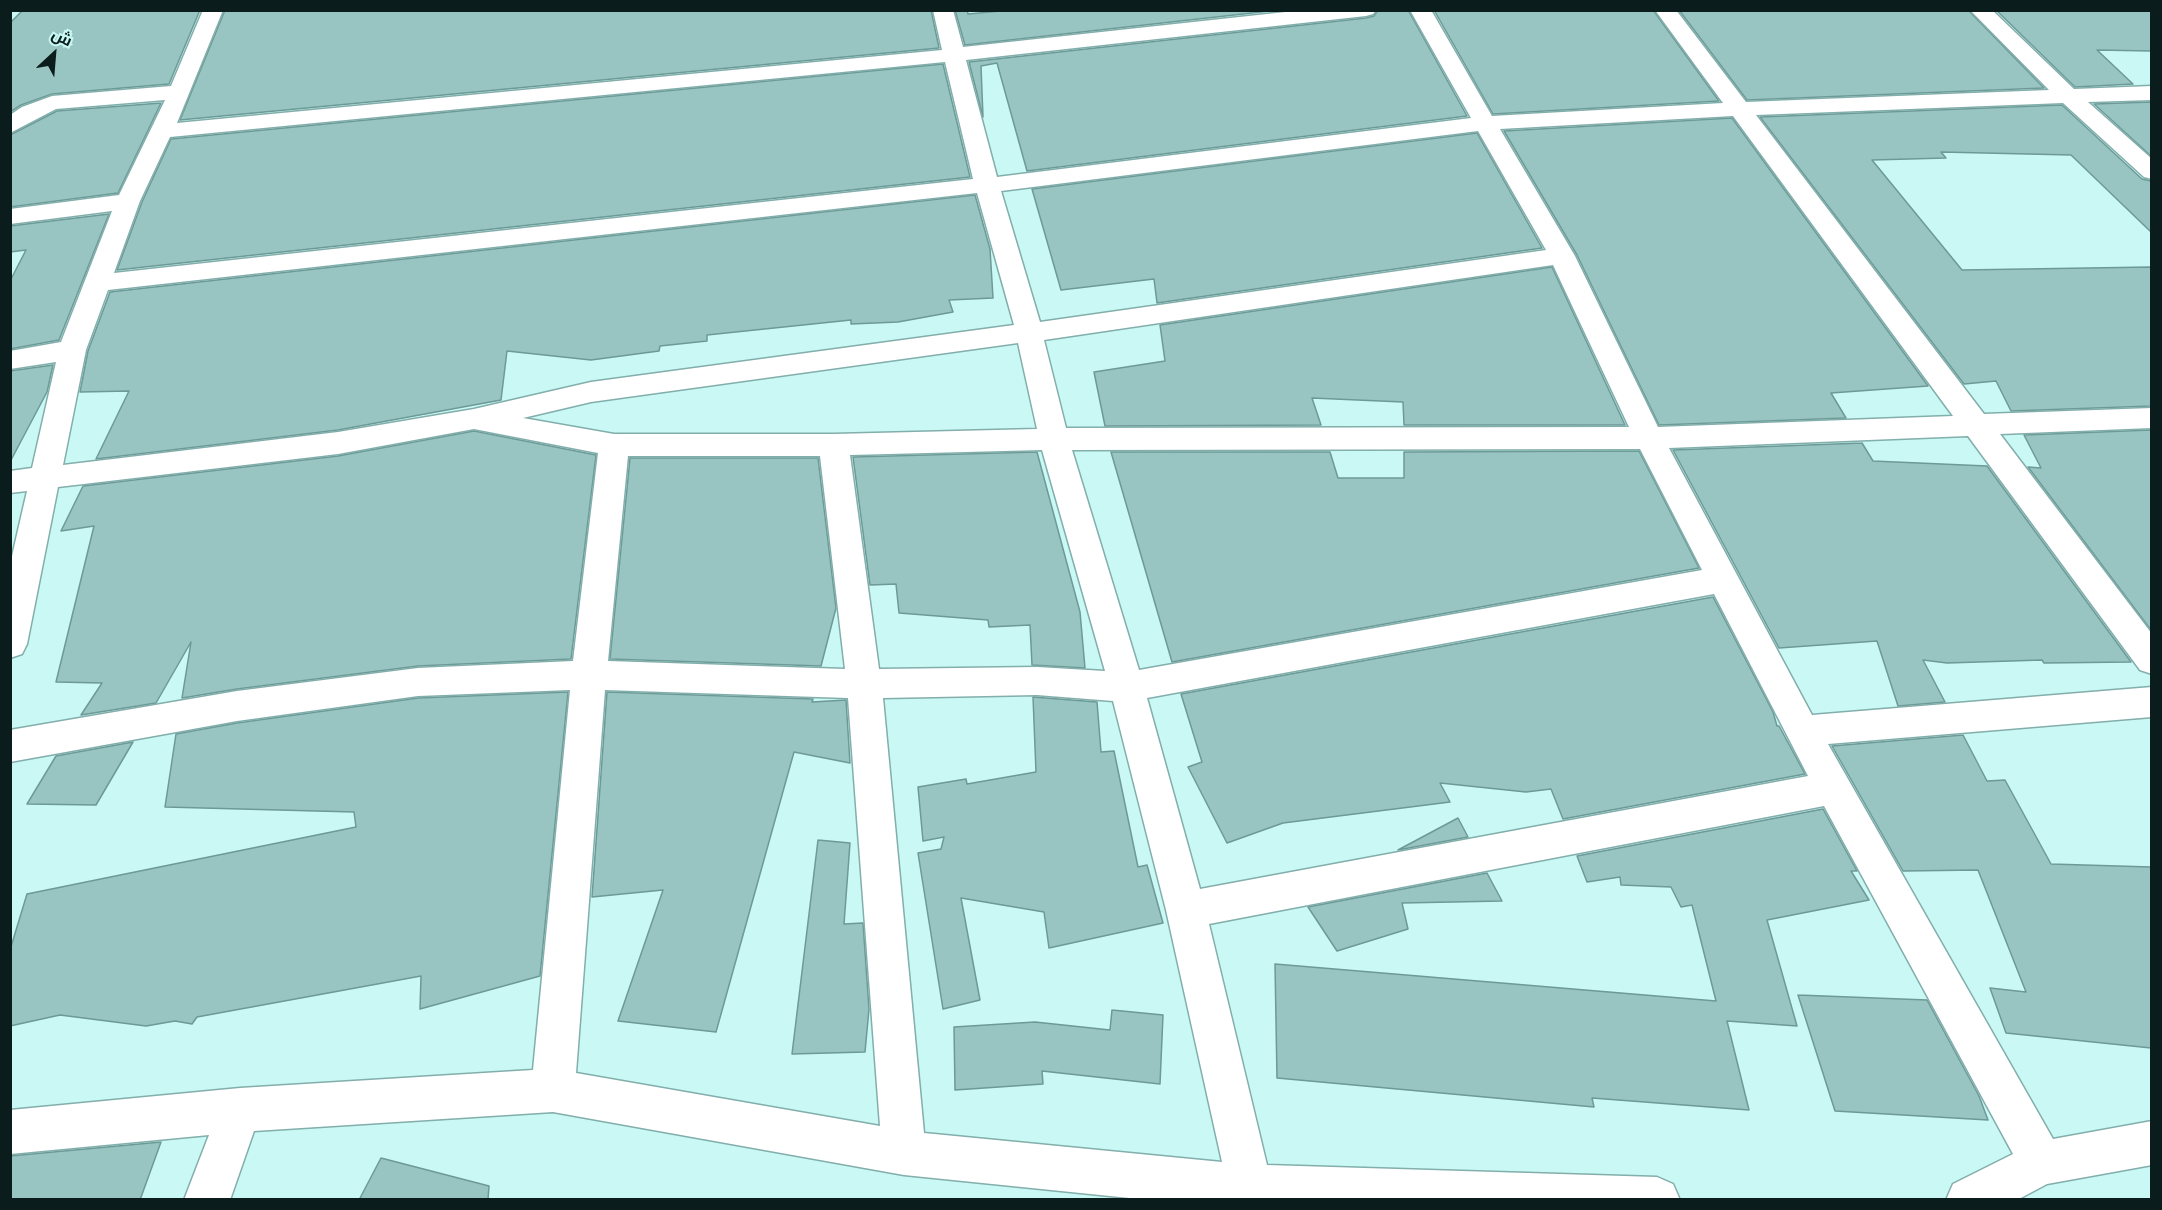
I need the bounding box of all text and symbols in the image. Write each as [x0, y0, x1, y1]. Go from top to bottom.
north arrow [24, 24, 84, 84]
text: ش [49, 26, 75, 50]

